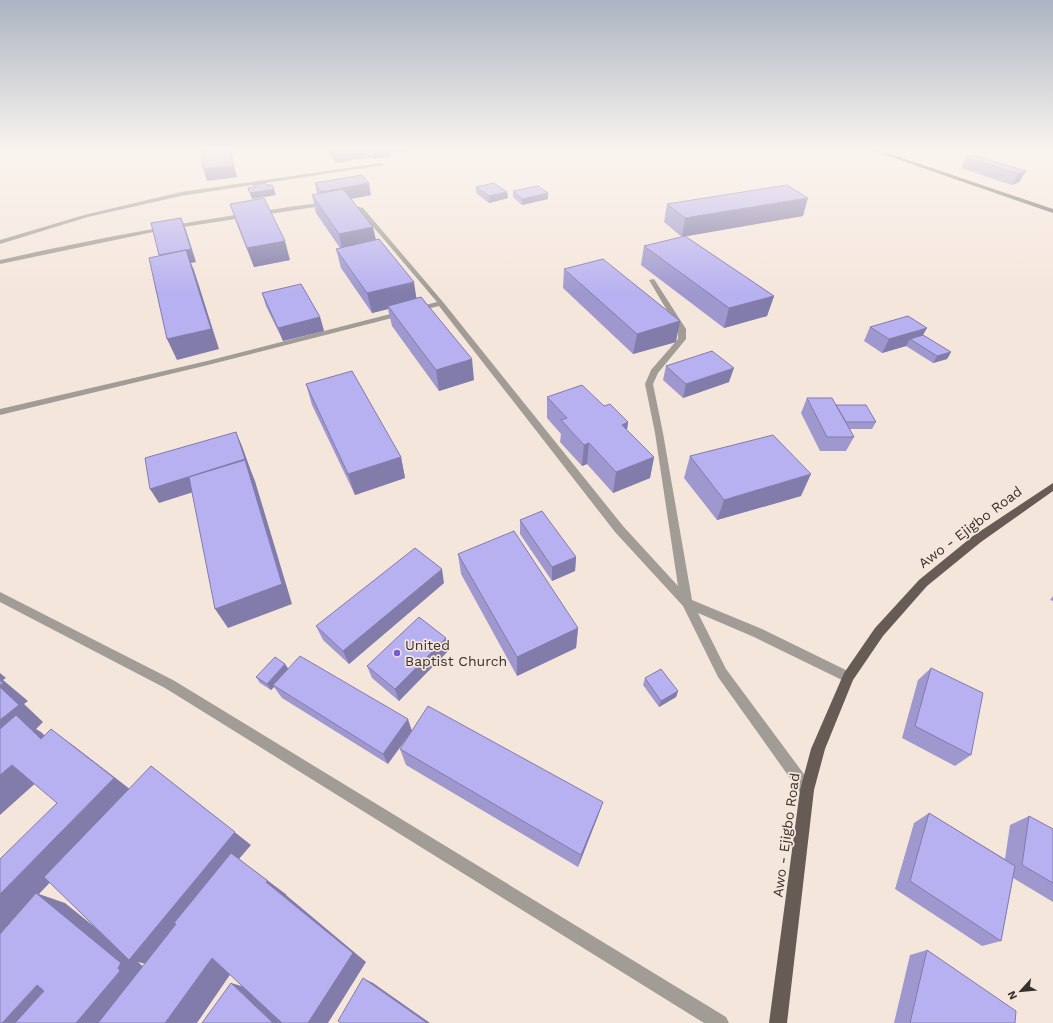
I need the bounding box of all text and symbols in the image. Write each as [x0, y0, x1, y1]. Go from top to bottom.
street label: Awo - Ejigbo Road [915, 483, 1025, 571]
place label: United Baptist Church [405, 637, 507, 669]
marker: United Baptist Church [392, 648, 402, 658]
street label: Awo - Ejigbo Road [769, 772, 803, 898]
north arrow [1001, 971, 1041, 1011]
text: N [1005, 989, 1020, 1002]

